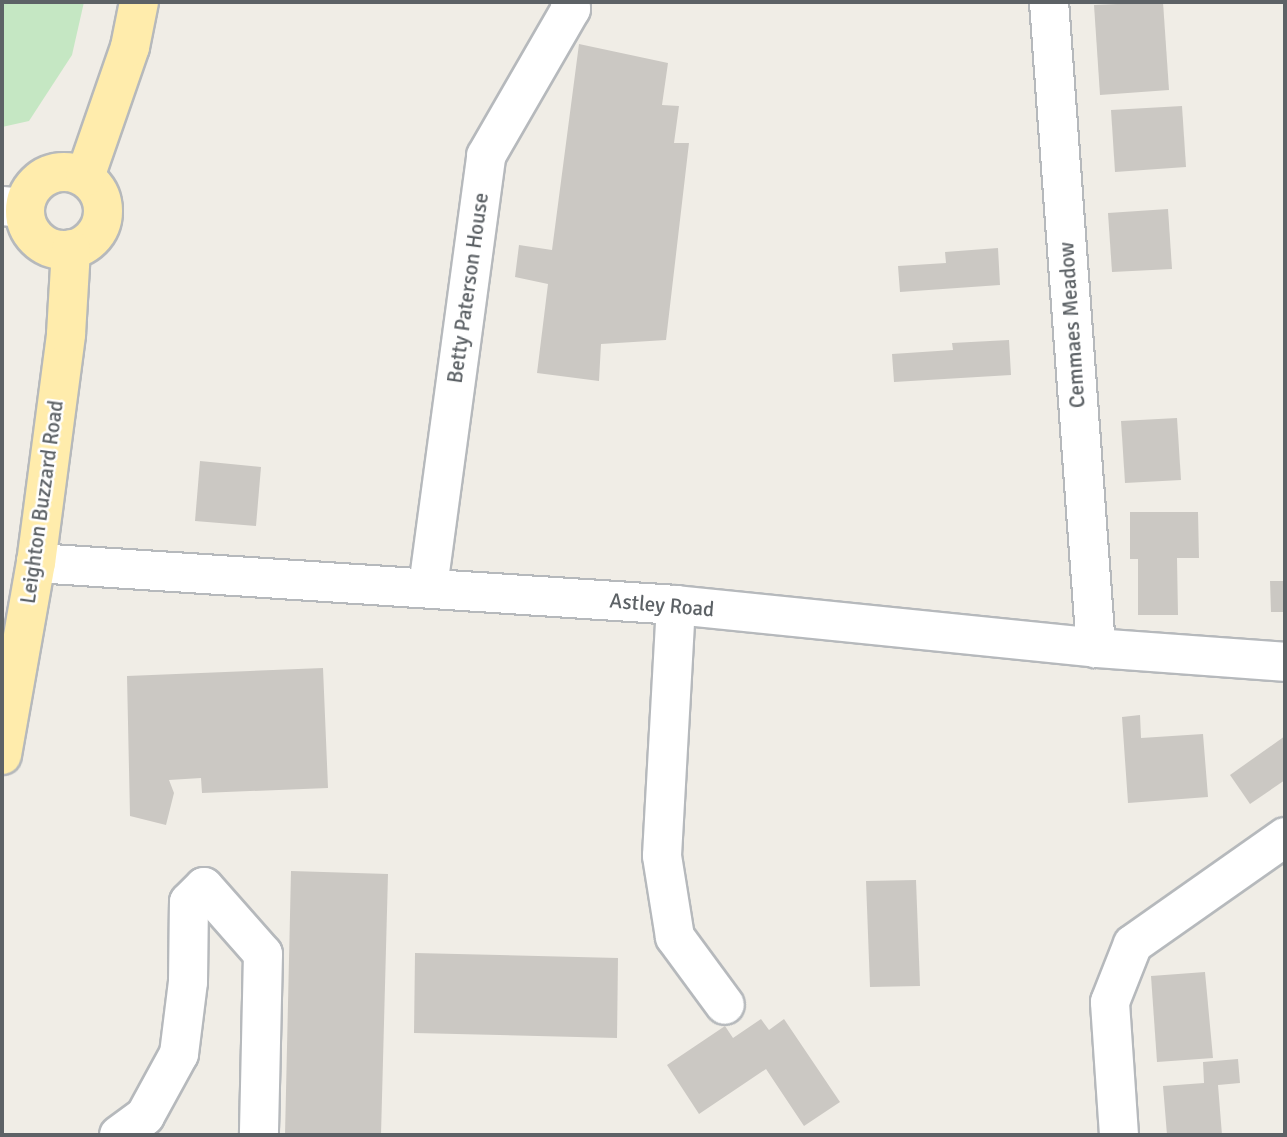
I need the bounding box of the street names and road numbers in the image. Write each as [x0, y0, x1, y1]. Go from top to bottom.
street label: Betty Paterson House [442, 191, 494, 385]
street label: Cemmaes Meadow [1054, 241, 1090, 409]
street label: Leighton Buzzard Road [15, 399, 69, 605]
street label: Astley Road [609, 588, 715, 622]

